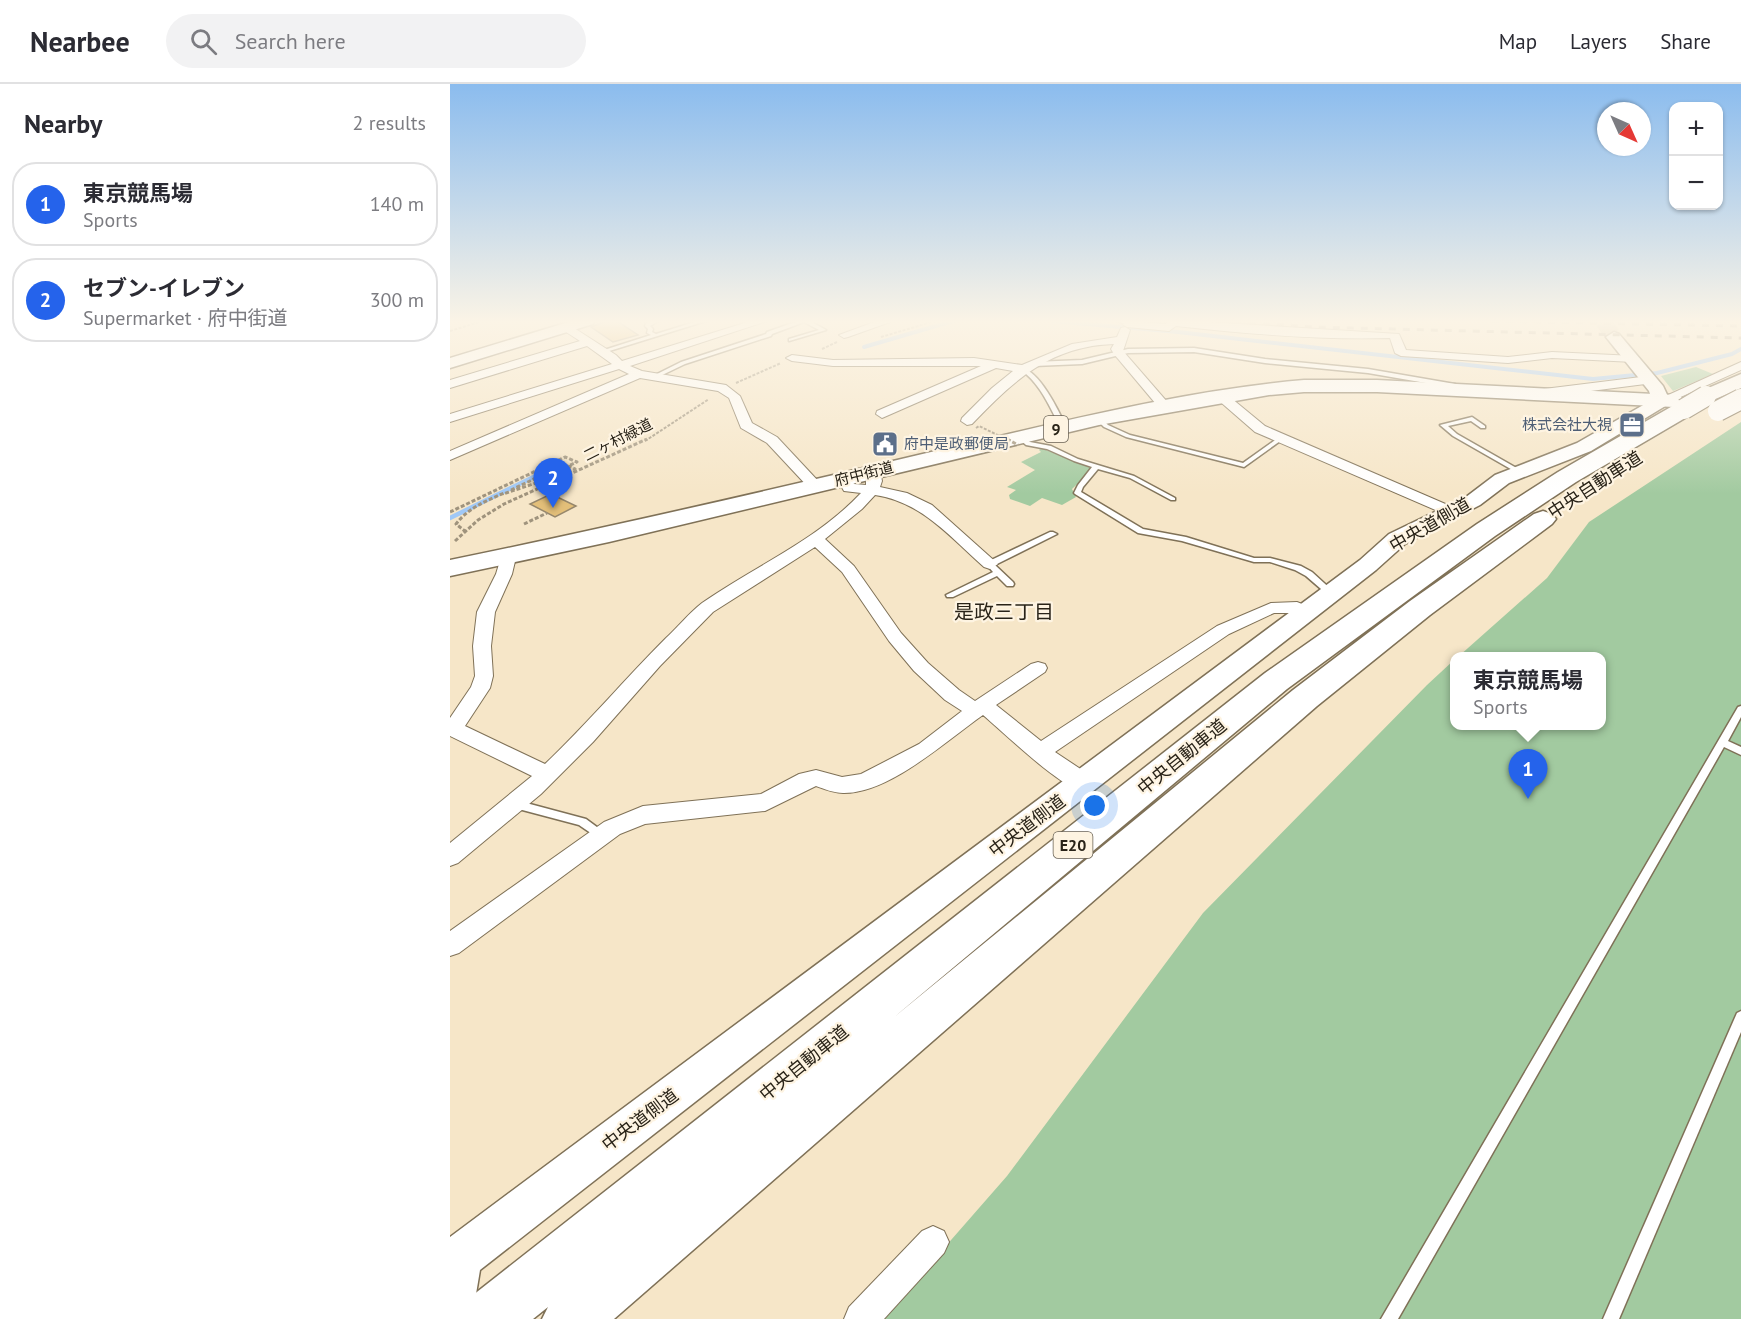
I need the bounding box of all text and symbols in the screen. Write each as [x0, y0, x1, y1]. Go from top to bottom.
search box [166, 14, 586, 68]
text: Nearbee [30, 23, 130, 60]
icon: search [187, 25, 220, 58]
text: Search here [235, 27, 346, 55]
text: Map [1499, 28, 1537, 55]
text: Layers [1570, 28, 1627, 55]
text: Share [1660, 28, 1711, 55]
north arrow [1597, 102, 1651, 156]
map controls [1669, 102, 1723, 210]
button: + [1669, 102, 1723, 156]
text: Nearby [24, 107, 102, 140]
text: 2 results [353, 110, 426, 136]
button: − [1669, 156, 1723, 210]
text: 東京競馬場 [83, 179, 193, 207]
text: 1 [40, 191, 51, 217]
text: 140 m [370, 191, 424, 217]
text: Sports [83, 207, 138, 233]
text: セブン-イレブン [83, 274, 245, 302]
text: 2 [40, 287, 51, 313]
text: 300 m [370, 287, 424, 313]
text: Supermarket · 府中街道 [83, 305, 287, 331]
office icon: 株式会社大視 [1617, 410, 1647, 440]
street label: 二ヶ村緑道 [580, 414, 656, 465]
place label: 株式会社大視 [1522, 415, 1612, 434]
road number: 9 [1044, 416, 1068, 442]
public building icon: 府中是政郵便局 [870, 429, 900, 459]
place label: 府中是政郵便局 [904, 434, 1009, 453]
street label: 中央自動車道 [1543, 446, 1646, 524]
street label: 府中街道 [832, 457, 895, 490]
pin: 2 [534, 458, 572, 508]
street label: 中央道側道 [1385, 492, 1474, 557]
district label: 是政三丁目 [954, 599, 1054, 625]
popup [1450, 652, 1606, 730]
text: 東京競馬場 [1473, 666, 1583, 694]
text: Sports [1473, 694, 1528, 720]
street label: 中央自動車道 [1132, 714, 1231, 800]
pin: 1 [1508, 750, 1548, 799]
street label: 中央道側道 [984, 789, 1070, 862]
your location [1080, 791, 1109, 820]
road number: E20 [1054, 832, 1092, 858]
street label: 中央自動車道 [754, 1020, 853, 1106]
street label: 中央道側道 [597, 1083, 683, 1156]

